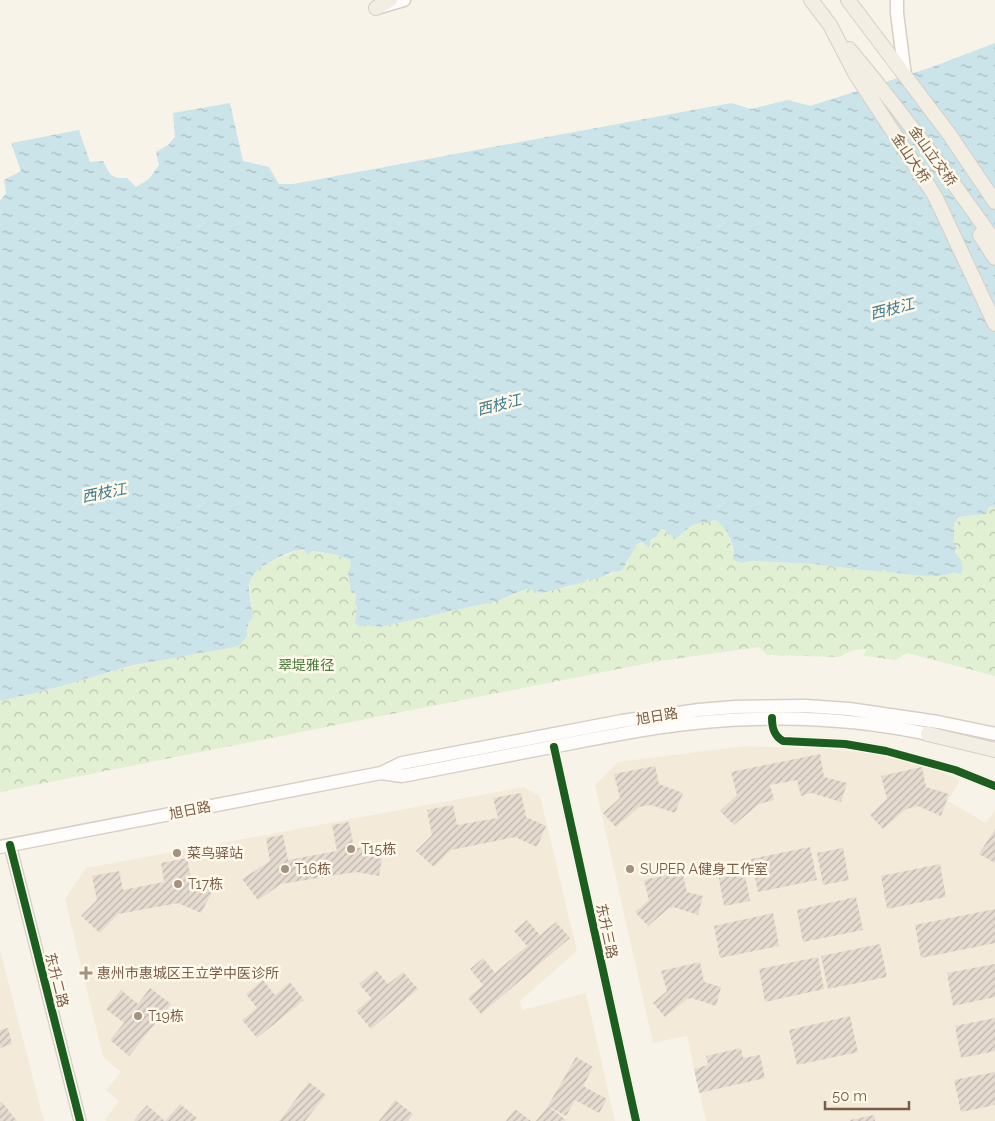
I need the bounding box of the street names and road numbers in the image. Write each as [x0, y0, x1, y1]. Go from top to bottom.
street label: 金山立交桥 [906, 123, 960, 189]
street label: 金山大桥 [889, 130, 933, 186]
street label: 旭日路 [635, 705, 679, 727]
street label: 旭日路 [168, 798, 212, 822]
street label: 东升三路 [593, 902, 621, 960]
street label: 东升二路 [42, 951, 72, 1009]

